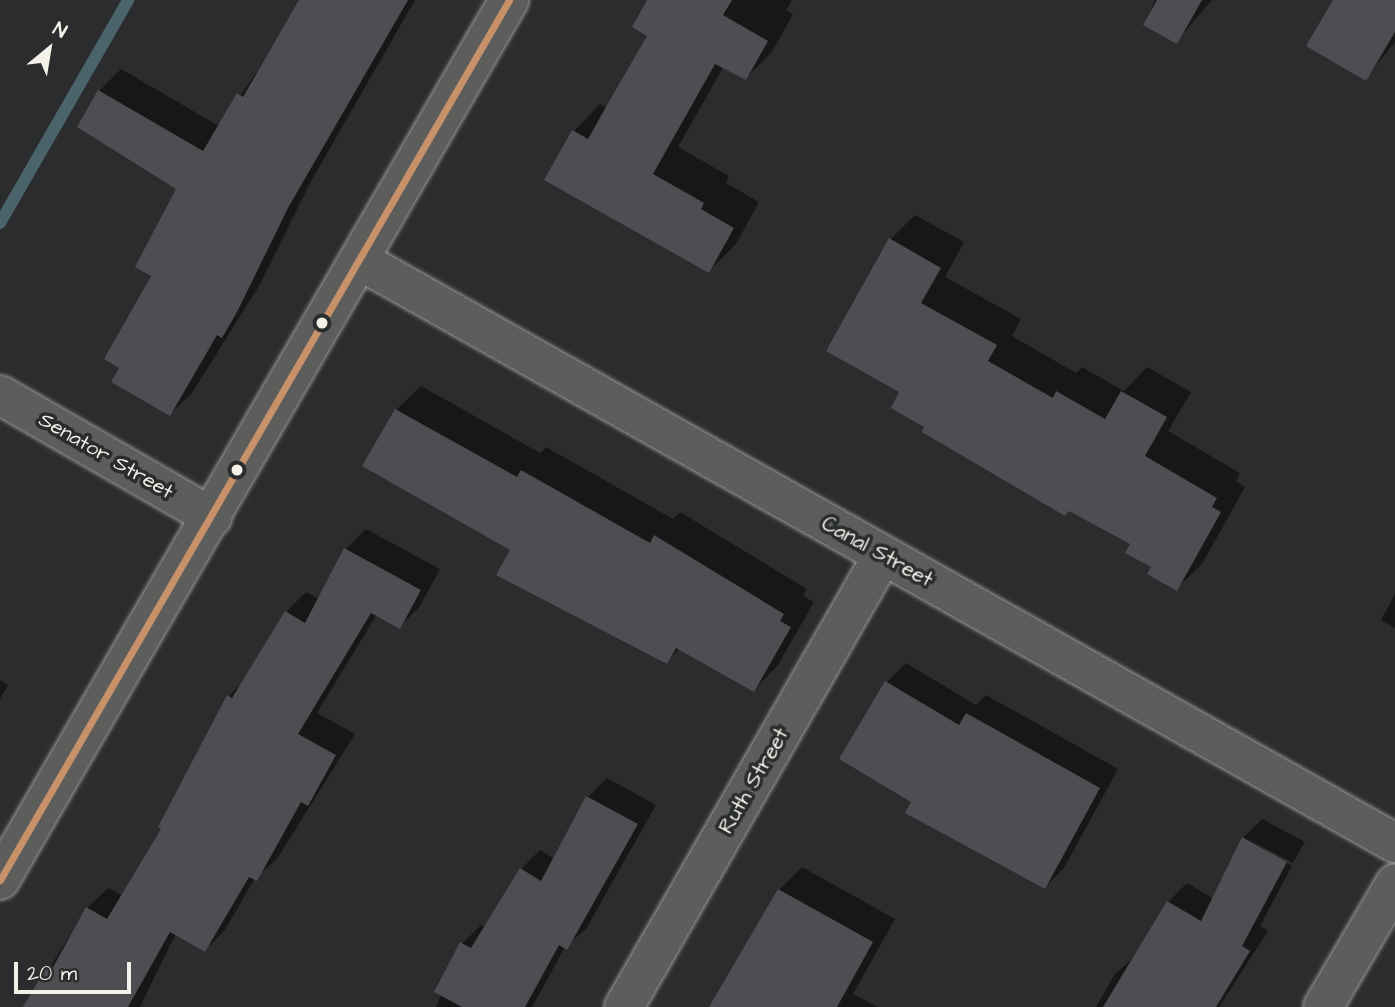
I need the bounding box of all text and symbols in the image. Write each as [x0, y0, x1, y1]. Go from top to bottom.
north arrow [14, 14, 84, 84]
text: N [48, 16, 72, 45]
unlabelled marker [315, 316, 329, 330]
street label: Senator Street [34, 407, 178, 505]
unlabelled marker [230, 463, 244, 477]
street label: Canal Street [817, 511, 937, 593]
street label: Ruth Street [714, 724, 794, 838]
scale bar [18, 948, 135, 992]
text: 20 m [27, 959, 77, 988]

